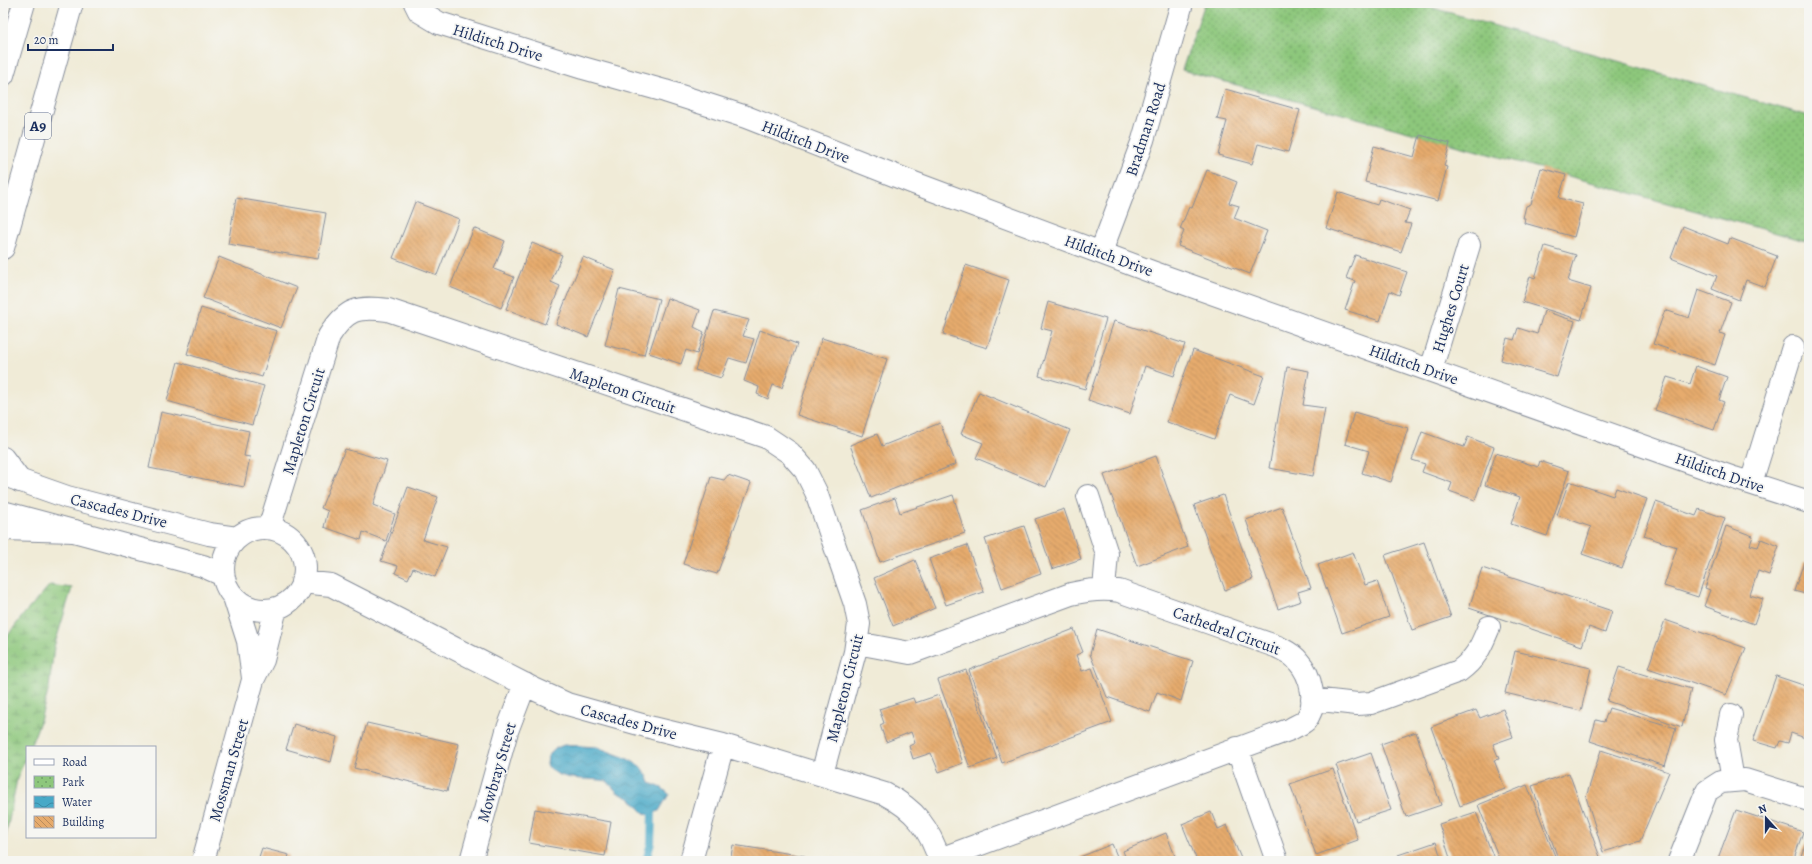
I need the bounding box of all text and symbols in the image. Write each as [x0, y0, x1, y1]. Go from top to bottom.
street label: Hilditch Drive [450, 19, 545, 67]
scale bar [28, 26, 113, 52]
text: 20 m [34, 32, 58, 48]
street label: Bradman Road [1120, 79, 1172, 179]
road number: A9 [25, 113, 51, 139]
street label: Hilditch Drive [758, 115, 853, 169]
street label: Hilditch Drive [1061, 230, 1156, 282]
street label: Hughes Court [1427, 261, 1475, 355]
street label: Hilditch Drive [1366, 339, 1461, 391]
street label: Mapleton Circuit [567, 362, 679, 419]
street label: Mapleton Circuit [277, 365, 331, 478]
street label: Hilditch Drive [1672, 447, 1767, 499]
street label: Cascades Drive [68, 488, 170, 534]
street label: Cathedral Circuit [1170, 601, 1283, 661]
street label: Mapleton Circuit [821, 632, 869, 745]
street label: Cascades Drive [578, 698, 680, 745]
street label: Mossman Street [204, 716, 254, 824]
street label: Mowbray Street [472, 720, 522, 825]
legend [26, 746, 156, 838]
text: Road [62, 754, 88, 770]
text: Park [62, 774, 85, 790]
text: Water [61, 794, 92, 810]
north arrow [1746, 798, 1786, 838]
text: N [1756, 801, 1769, 818]
text: Building [62, 814, 104, 830]

